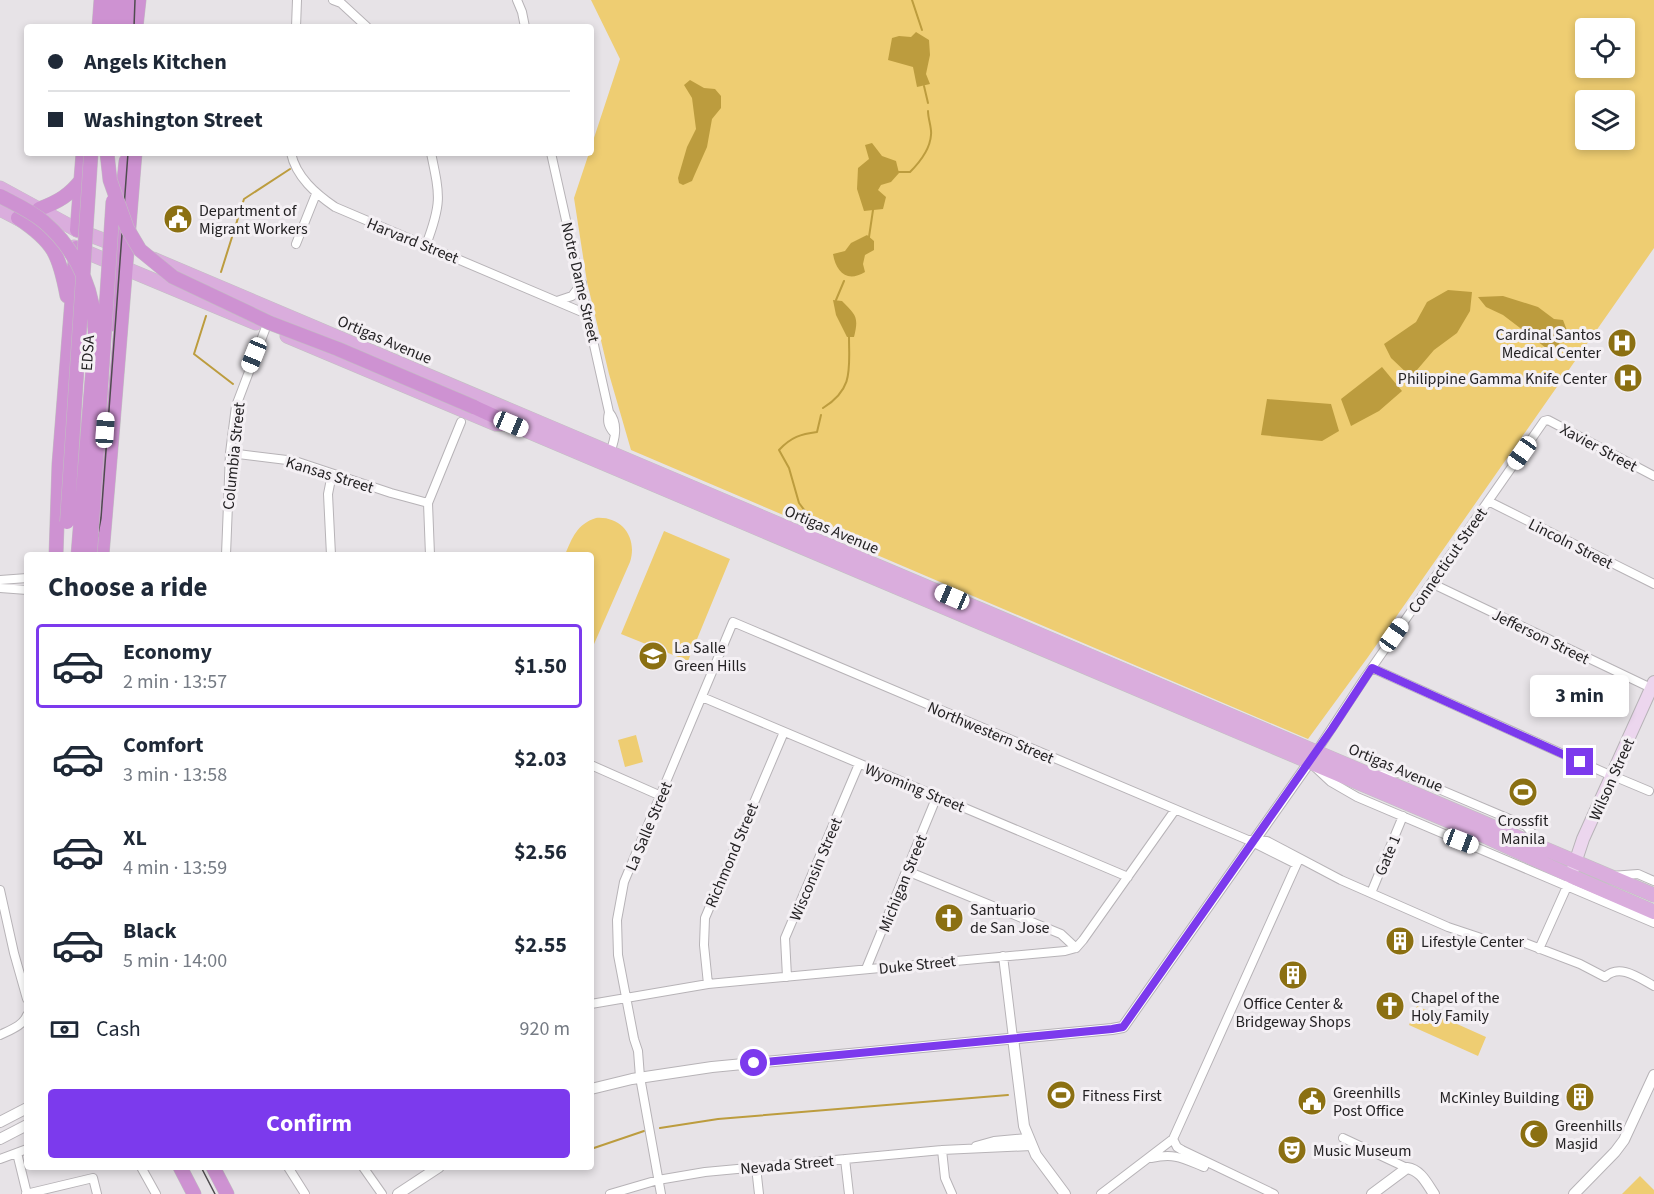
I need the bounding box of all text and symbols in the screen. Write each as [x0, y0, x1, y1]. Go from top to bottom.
map controls [1575, 18, 1635, 150]
button: locate [1575, 18, 1635, 78]
text: Angels Kitchen [84, 46, 227, 78]
button: layers [1575, 90, 1635, 150]
text: Washington Street [84, 104, 263, 136]
place label: Department of Migrant Workers [199, 200, 308, 240]
public building icon: Department of Migrant Workers [162, 203, 194, 235]
street label: Harvard Street [363, 213, 462, 270]
street label: Notre Dame Street [555, 220, 605, 345]
street label: Ortigas Avenue [334, 310, 435, 370]
place label: Cardinal Santos Medical Center [1496, 324, 1601, 364]
hospital icon: Cardinal Santos Medical Center [1606, 327, 1638, 359]
street label: EDSA [76, 334, 100, 372]
car [239, 335, 269, 375]
hospital icon: Philippine Gamma Knife Center [1612, 362, 1644, 394]
place label: Philippine Gamma Knife Center [1398, 368, 1607, 390]
street label: Columbia Street [217, 401, 251, 511]
car [491, 409, 531, 439]
car [95, 411, 115, 449]
street label: Xavier Street [1556, 418, 1641, 478]
car [1504, 433, 1540, 473]
street label: Kansas Street [283, 451, 377, 499]
street label: Ortigas Avenue [781, 500, 882, 560]
street label: Connecticut Street [1403, 503, 1493, 618]
street label: Lincoln Street [1524, 513, 1617, 575]
text: Choose a ride [48, 568, 208, 607]
car [932, 582, 972, 612]
street label: Jefferson Street [1488, 604, 1593, 670]
car [1376, 615, 1412, 655]
text: Economy [123, 636, 212, 668]
place label: La Salle Green Hills [674, 637, 747, 677]
icon: car [51, 639, 105, 693]
school or university icon: La Salle Green Hills [637, 640, 669, 672]
text: $1.50 [514, 650, 567, 682]
text: 2 min · 13:57 [123, 668, 227, 696]
callout: 3 min [1530, 675, 1630, 717]
text: 3 min [1555, 682, 1604, 710]
street label: Northwestern Street [924, 696, 1058, 770]
text: Comfort [123, 729, 204, 761]
icon: car [51, 732, 105, 786]
street label: Wilson Street [1584, 734, 1640, 824]
street label: Ortigas Avenue [1345, 738, 1446, 798]
text: $2.03 [514, 743, 567, 775]
route end [1566, 748, 1593, 775]
street label: Wyoming Street [861, 758, 968, 818]
text: 3 min · 13:58 [123, 761, 227, 789]
sports icon: Crossfit Manila [1507, 776, 1539, 808]
street label: La Salle Street [620, 778, 678, 874]
street label: Richmond Street [700, 799, 764, 911]
place label: Crossfit Manila [1498, 810, 1549, 850]
street label: Wisconsin Street [784, 814, 848, 924]
text: XL [123, 822, 147, 854]
icon: car [51, 825, 105, 879]
car [1441, 826, 1481, 856]
street label: Michigan Street [873, 831, 933, 935]
street label: Gate 1 [1370, 832, 1406, 879]
text: $2.56 [514, 836, 567, 868]
text: 4 min · 13:59 [123, 854, 227, 882]
place label: Santuario de San Jose [970, 899, 1050, 939]
church icon: Santuario de San Jose [933, 902, 965, 934]
text: Black [123, 915, 177, 947]
icon: car [51, 918, 105, 972]
building icon: Lifestyle Center [1384, 925, 1416, 957]
text: $2.55 [514, 929, 567, 961]
place label: Lifestyle Center [1421, 931, 1525, 953]
text: 5 min · 14:00 [123, 947, 227, 975]
street label: Duke Street [877, 950, 957, 980]
building icon: Office Center & Bridgeway Shops [1277, 959, 1309, 991]
place label: Chapel of the Holy Family [1411, 987, 1500, 1027]
church icon: Chapel of the Holy Family [1374, 990, 1406, 1022]
place label: Office Center & Bridgeway Shops [1235, 993, 1351, 1033]
icon: cash [48, 1013, 81, 1046]
text: Cash [96, 1013, 141, 1045]
text: 920 m [520, 1015, 570, 1043]
route start [740, 1049, 767, 1076]
sports icon: Fitness First [1045, 1079, 1077, 1111]
building icon: McKinley Building [1564, 1081, 1596, 1113]
place label: Greenhills Post Office [1333, 1082, 1404, 1122]
place label: Fitness First [1082, 1085, 1162, 1107]
public building icon: Greenhills Post Office [1296, 1085, 1328, 1117]
place label: McKinley Building [1440, 1087, 1559, 1109]
button: Confirm [48, 1089, 570, 1158]
place label: Greenhills Masjid [1555, 1115, 1623, 1155]
mosque icon: Greenhills Masjid [1518, 1118, 1550, 1150]
theatre icon: Music Museum [1276, 1134, 1308, 1166]
place label: Music Museum [1313, 1140, 1411, 1162]
street label: Nevada Street [739, 1150, 835, 1180]

